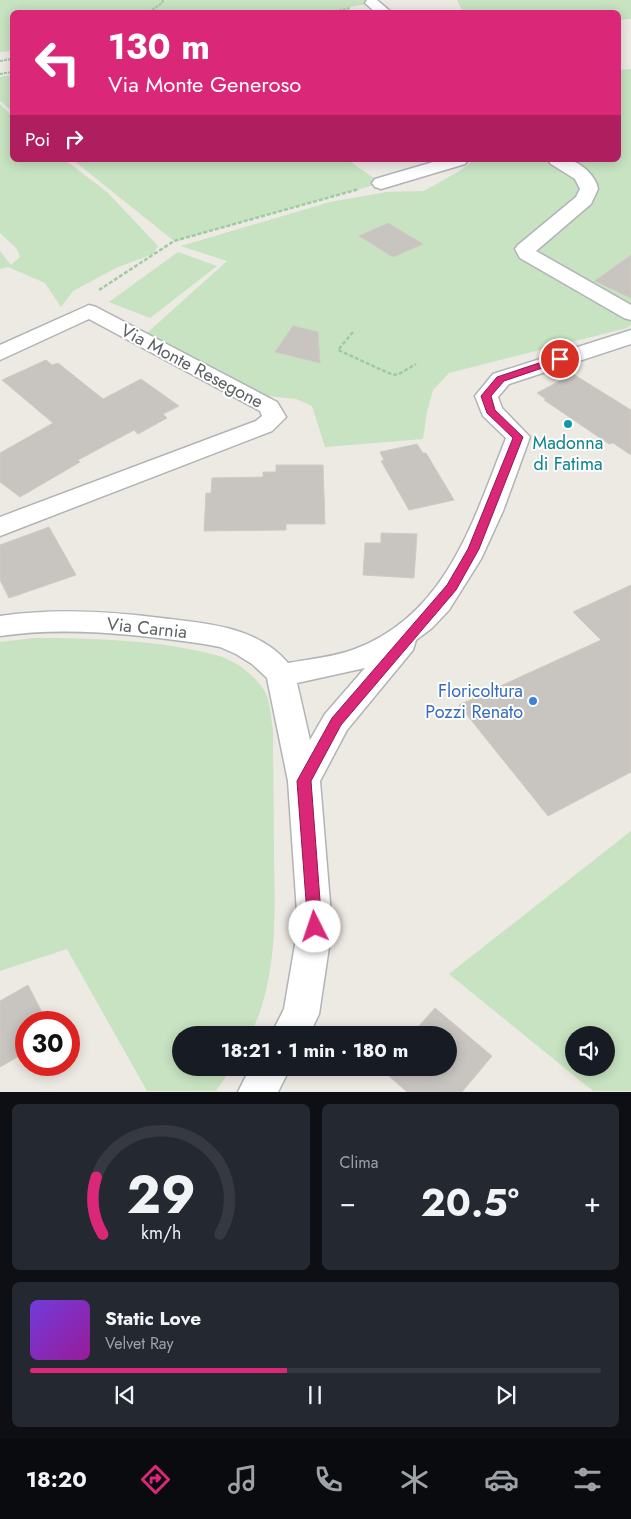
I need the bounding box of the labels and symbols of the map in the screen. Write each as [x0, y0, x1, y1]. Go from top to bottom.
street label: Via Monte Resegone [116, 317, 268, 415]
pin [539, 338, 581, 380]
marker: Madonna di Fatima [562, 418, 574, 430]
place label: Madonna di Fatima [533, 430, 603, 477]
street label: Via Carnia [106, 611, 188, 645]
place label: Floricoltura Pozzi Renato [425, 678, 523, 725]
marker: Floricoltura Pozzi Renato [527, 695, 539, 707]
position arrow [288, 900, 340, 952]
speed limit sign: 30 [15, 1011, 80, 1076]

